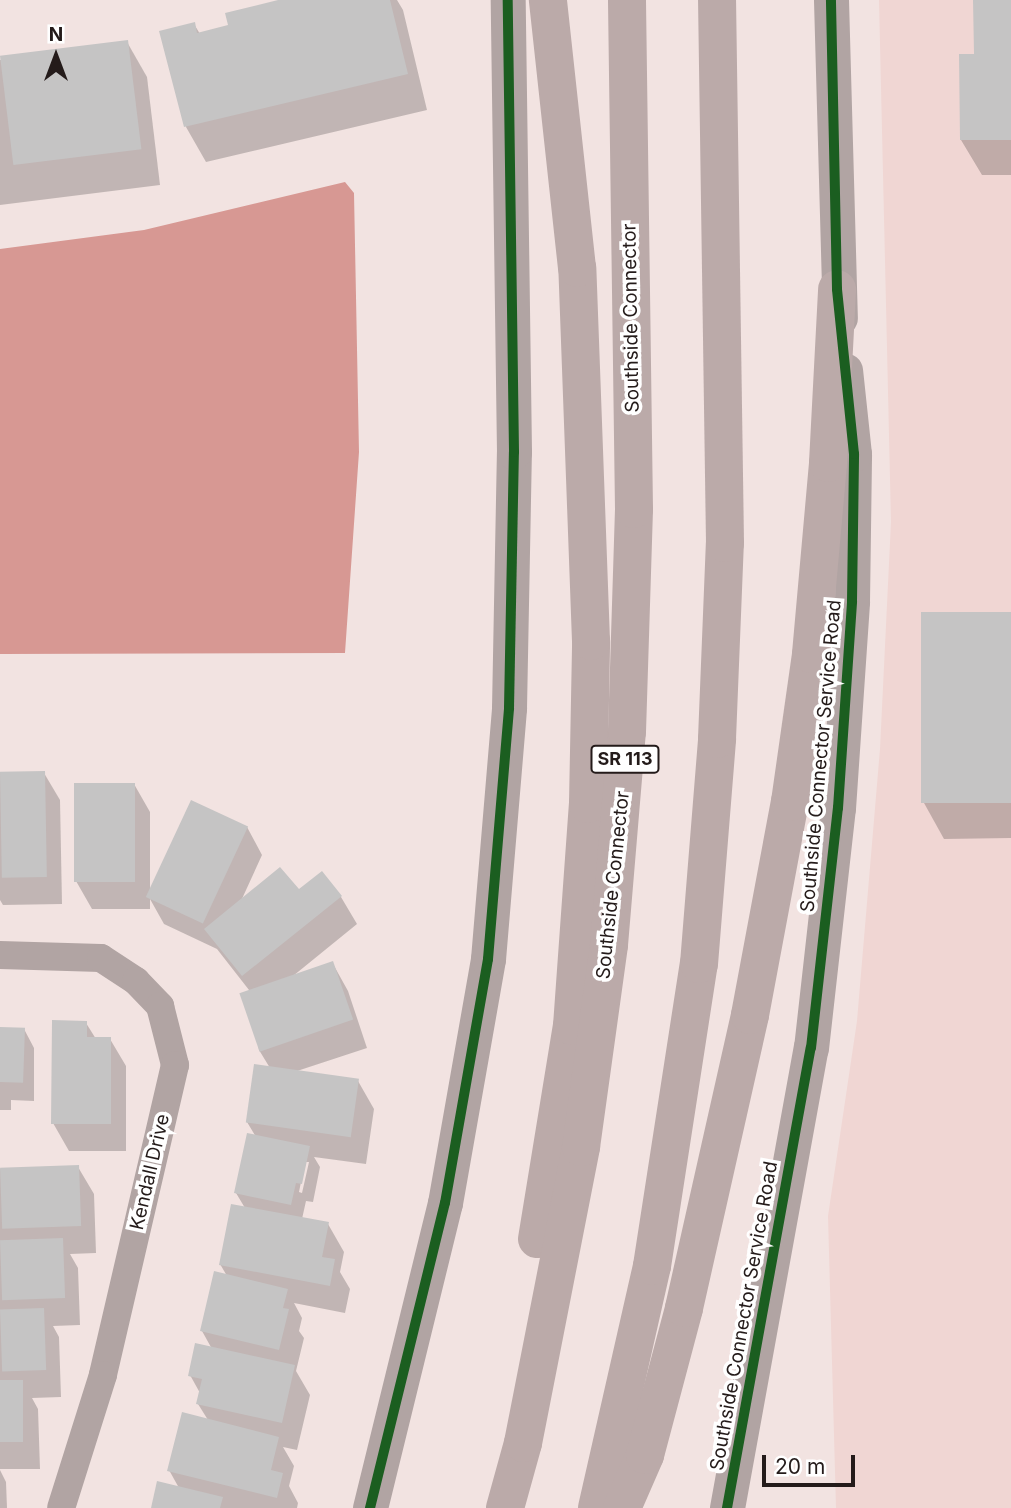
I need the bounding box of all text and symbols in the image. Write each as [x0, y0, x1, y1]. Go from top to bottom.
north arrow [21, 21, 91, 91]
text: N [49, 23, 63, 46]
street label: Southside Connector [618, 223, 644, 413]
street label: Southside Connector Service Road [796, 599, 846, 913]
road number: SR 113 [590, 744, 660, 774]
street label: Southside Connector [592, 790, 634, 980]
street label: Kendall Drive [126, 1112, 174, 1232]
street label: Southside Connector Service Road [706, 1160, 782, 1472]
scale bar [766, 1442, 859, 1486]
text: 20 m [775, 1454, 825, 1479]

